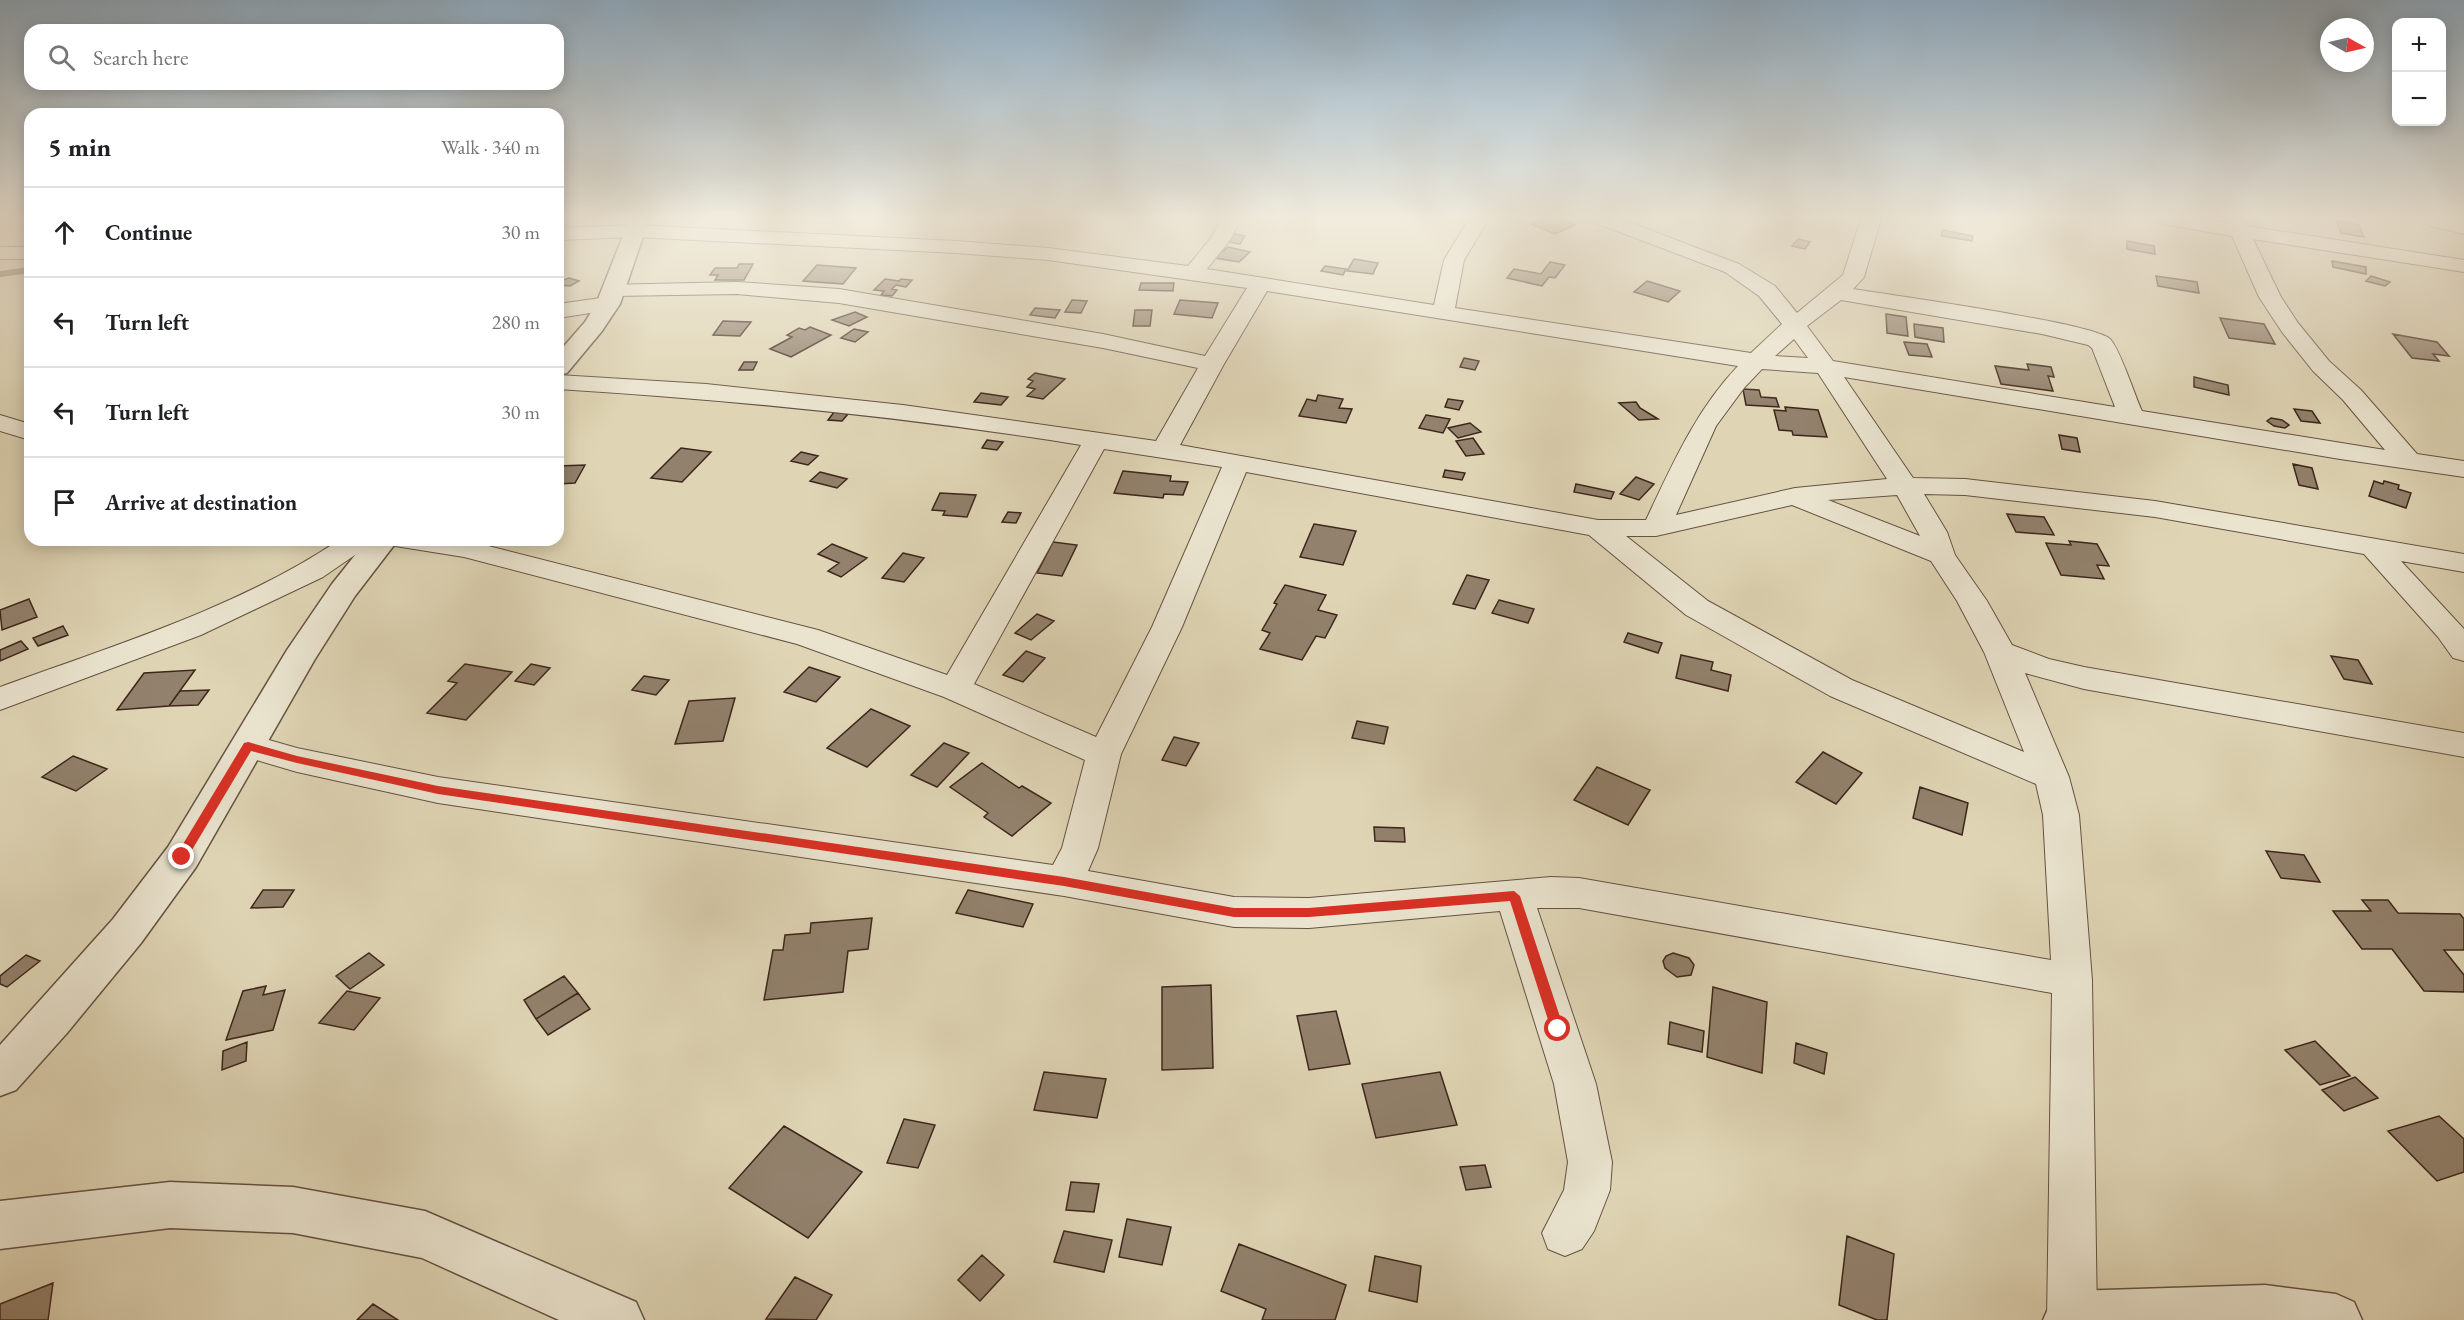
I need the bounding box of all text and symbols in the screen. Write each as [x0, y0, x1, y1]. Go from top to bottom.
north arrow [2320, 18, 2374, 72]
map controls [2392, 18, 2446, 126]
button: + [2392, 18, 2446, 72]
search box [24, 24, 564, 90]
icon: search [45, 41, 78, 74]
text: Search here [93, 43, 188, 72]
button: − [2392, 72, 2446, 126]
text: 5 min [48, 130, 111, 164]
text: Walk · 340 m [441, 134, 540, 160]
icon: ahead [48, 216, 81, 249]
text: Continue [105, 218, 192, 247]
text: 30 m [501, 219, 540, 245]
icon: left [48, 306, 81, 339]
text: Turn left [105, 308, 189, 337]
text: 280 m [492, 309, 540, 335]
icon: left [48, 396, 81, 429]
text: Turn left [105, 398, 189, 427]
text: 30 m [501, 399, 540, 425]
icon: arrive [48, 486, 81, 519]
text: Arrive at destination [105, 488, 297, 517]
route end [168, 843, 194, 869]
route start [1544, 1015, 1570, 1041]

